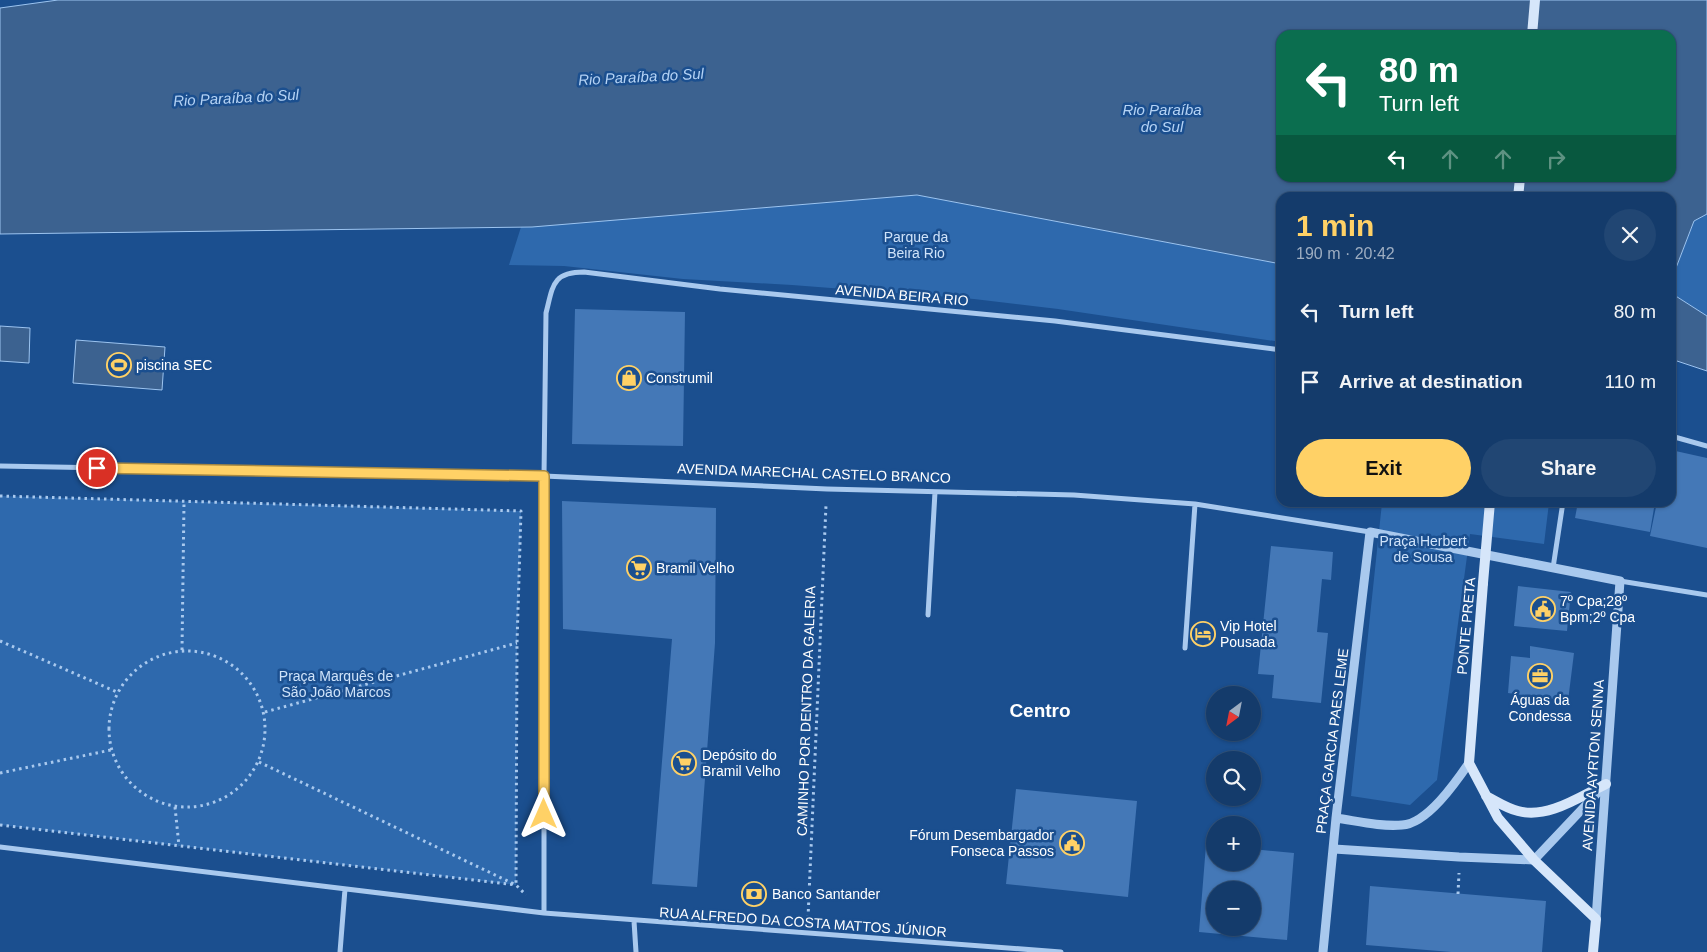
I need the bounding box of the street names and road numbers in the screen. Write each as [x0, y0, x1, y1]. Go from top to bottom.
street label: AVENIDA BEIRA RIO [835, 281, 969, 309]
street label: AVENIDA MARECHAL CASTELO BRANCO [677, 460, 951, 486]
street label: PONTE PRETA [1454, 576, 1478, 675]
street label: CAMINHO POR DENTRO DA GALERIA [794, 585, 818, 836]
street label: PRAÇA GARCIA PAES LEME [1313, 647, 1351, 835]
street label: AVENIDA AYRTON SENNA [1579, 678, 1607, 851]
street label: RUA ALFREDO DA COSTA MATTOS JÚNIOR [659, 904, 947, 940]

